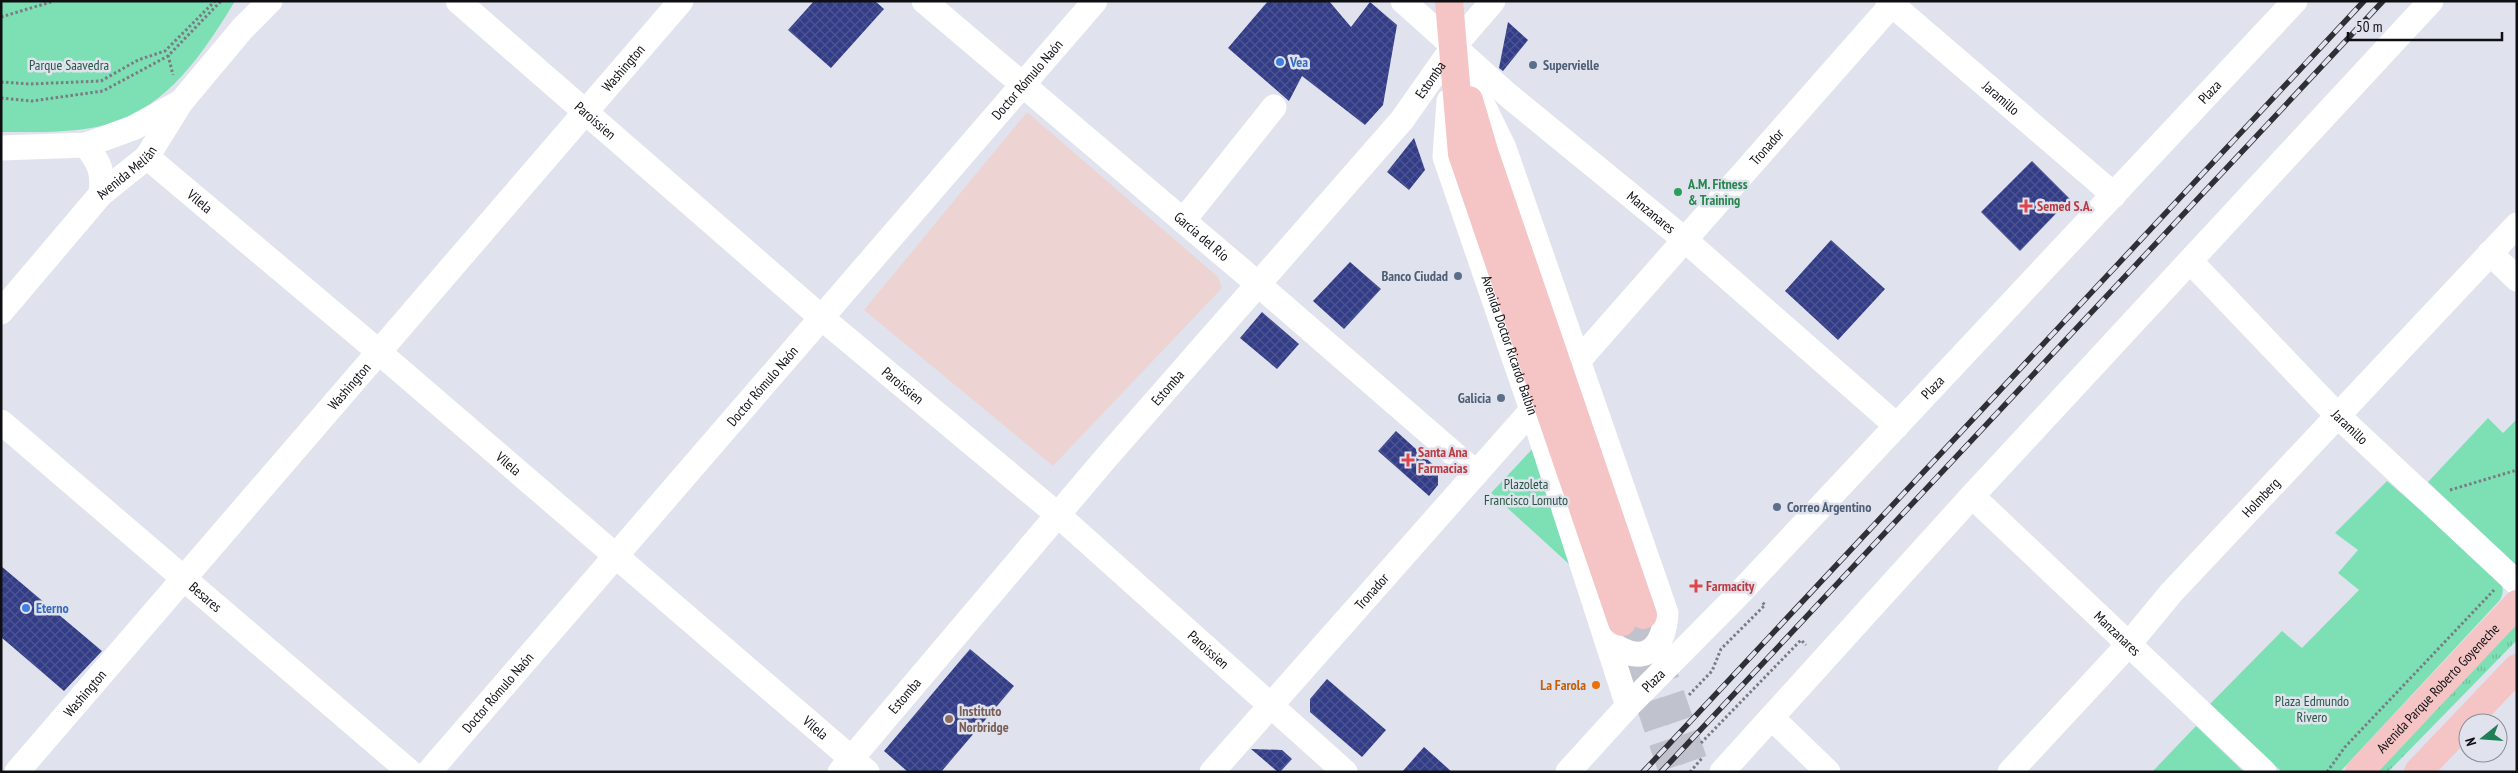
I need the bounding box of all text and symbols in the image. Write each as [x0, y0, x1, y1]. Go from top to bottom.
scale bar [2348, 10, 2502, 42]
text: 50 m [2356, 17, 2382, 36]
street label: Doctor Rómulo Naón [988, 36, 1067, 123]
street label: Washington [598, 41, 649, 95]
place label: Vea [1289, 53, 1308, 71]
park label: Parque Saavedra [29, 56, 109, 74]
marker: Vea [1274, 56, 1286, 68]
place label: Supervielle [1543, 56, 1599, 74]
street label: Estomba [1411, 58, 1450, 102]
marker: Supervielle [1527, 59, 1539, 71]
street label: Jaramillo [1978, 76, 2023, 119]
street label: Plaza [2194, 76, 2225, 108]
street label: Paroissien [571, 98, 620, 143]
street label: Tronador [1746, 125, 1788, 169]
street label: Avenida Melián [92, 143, 161, 203]
place label: A.M. Fitness & Training [1687, 175, 1748, 209]
street label: Vilela [183, 185, 216, 217]
marker: A.M. Fitness & Training [1672, 186, 1684, 198]
street label: Manzanares [1623, 187, 1679, 238]
place label: Semed S.A. [2037, 197, 2093, 215]
marker: Semed S.A. [2019, 199, 2033, 213]
street label: García del Río [1170, 208, 1233, 265]
place label: Banco Ciudad [1381, 267, 1448, 285]
marker: Banco Ciudad [1452, 270, 1464, 282]
street label: Avenida Doctor Ricardo Balbín [1477, 273, 1542, 417]
street label: Doctor Rómulo Naón [723, 342, 802, 430]
street label: Washington [324, 359, 374, 414]
street label: Paroissien [878, 363, 927, 408]
street label: Estomba [1147, 366, 1188, 409]
street label: Plaza [1917, 372, 1948, 403]
place label: Galicia [1458, 389, 1491, 407]
marker: Galicia [1495, 392, 1507, 404]
street label: Jaramillo [2327, 405, 2372, 448]
place label: Santa Ana Farmacias [1418, 443, 1468, 477]
street label: Vilela [491, 447, 525, 479]
marker: Santa Ana Farmacias [1402, 454, 1414, 466]
street label: Holmberg [2238, 474, 2284, 521]
park label: Plazoleta Francisco Lomuto [1484, 475, 1568, 509]
place label: Correo Argentino [1787, 498, 1871, 516]
marker: Correo Argentino [1771, 501, 1783, 513]
street label: Tronador [1351, 569, 1393, 613]
place label: Farmacity [1706, 577, 1755, 595]
street label: Besares [185, 578, 226, 616]
marker: Farmacity [1690, 580, 1702, 592]
place label: Eterno [36, 599, 69, 617]
marker: Eterno [20, 602, 32, 614]
street label: Manzanares [2090, 607, 2145, 660]
street label: Avenida Parque Roberto Goyeneche [2373, 620, 2503, 757]
street label: Paroissien [1184, 627, 1233, 673]
street label: Doctor Rómulo Naón [458, 649, 537, 736]
street label: Plaza [1638, 665, 1669, 696]
street label: Washington [60, 666, 110, 721]
street label: Estomba [884, 674, 925, 717]
place label: La Farola [1540, 676, 1586, 694]
marker: La Farola [1590, 679, 1602, 691]
park label: Plaza Edmundo Rivero [2275, 692, 2349, 726]
place label: Instituto Norbridge [959, 702, 1009, 736]
street label: Vilela [798, 711, 832, 743]
marker: Instituto Norbridge [943, 713, 955, 725]
north arrow [2458, 713, 2508, 763]
text: N [2461, 736, 2480, 748]

